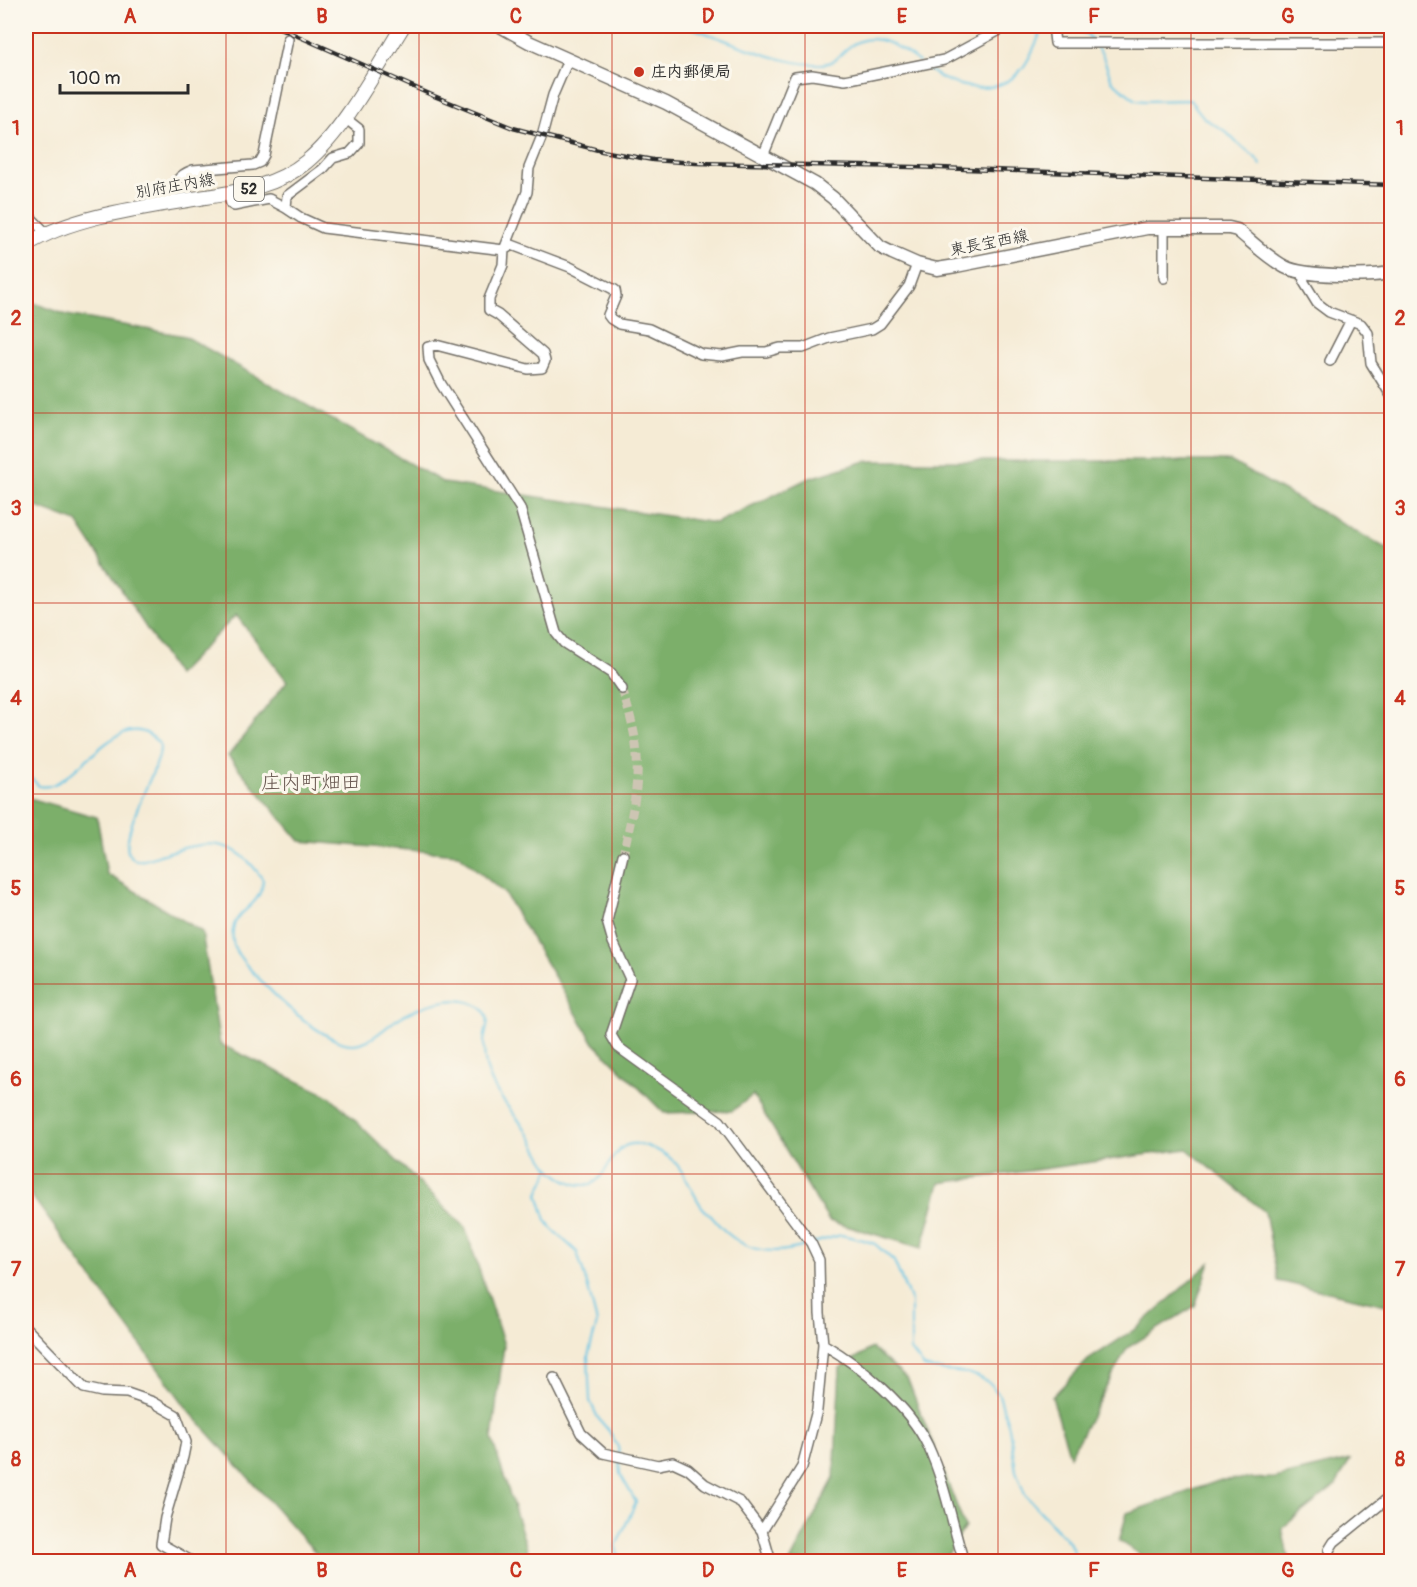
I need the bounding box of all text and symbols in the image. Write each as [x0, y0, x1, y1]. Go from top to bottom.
text: A [124, 4, 137, 29]
text: B [316, 4, 328, 29]
text: C [510, 4, 522, 29]
text: D [702, 4, 715, 29]
text: E [897, 4, 908, 29]
text: F [1088, 4, 1100, 29]
text: G [1281, 4, 1295, 29]
scale bar [60, 57, 188, 95]
place label: 庄内郵便局 [651, 62, 731, 82]
marker: 庄内郵便局 [632, 65, 646, 79]
text: 100 m [69, 67, 121, 90]
text: 1 [12, 116, 20, 141]
text: 1 [1396, 116, 1404, 141]
street label: 別府庄内線 [134, 169, 216, 203]
road number: 52 [234, 177, 264, 201]
street label: 東長宝西線 [948, 226, 1030, 260]
text: 2 [10, 306, 22, 331]
text: 2 [1394, 306, 1406, 331]
text: 3 [10, 496, 22, 521]
text: 3 [1394, 496, 1406, 521]
text: 4 [10, 686, 22, 711]
text: 4 [1394, 686, 1406, 711]
district label: 庄内町畑田 [261, 770, 361, 795]
text: 5 [11, 876, 22, 901]
text: 5 [1395, 876, 1406, 901]
text: 6 [10, 1067, 22, 1092]
text: 6 [1394, 1067, 1406, 1092]
text: 7 [11, 1257, 22, 1282]
text: 7 [1395, 1257, 1406, 1282]
text: 8 [11, 1447, 21, 1472]
text: 8 [1395, 1447, 1405, 1472]
text: A [124, 1558, 137, 1583]
text: B [316, 1558, 328, 1583]
text: C [510, 1558, 522, 1583]
text: D [702, 1558, 715, 1583]
text: E [897, 1558, 908, 1583]
text: F [1088, 1558, 1100, 1583]
text: G [1281, 1558, 1295, 1583]

